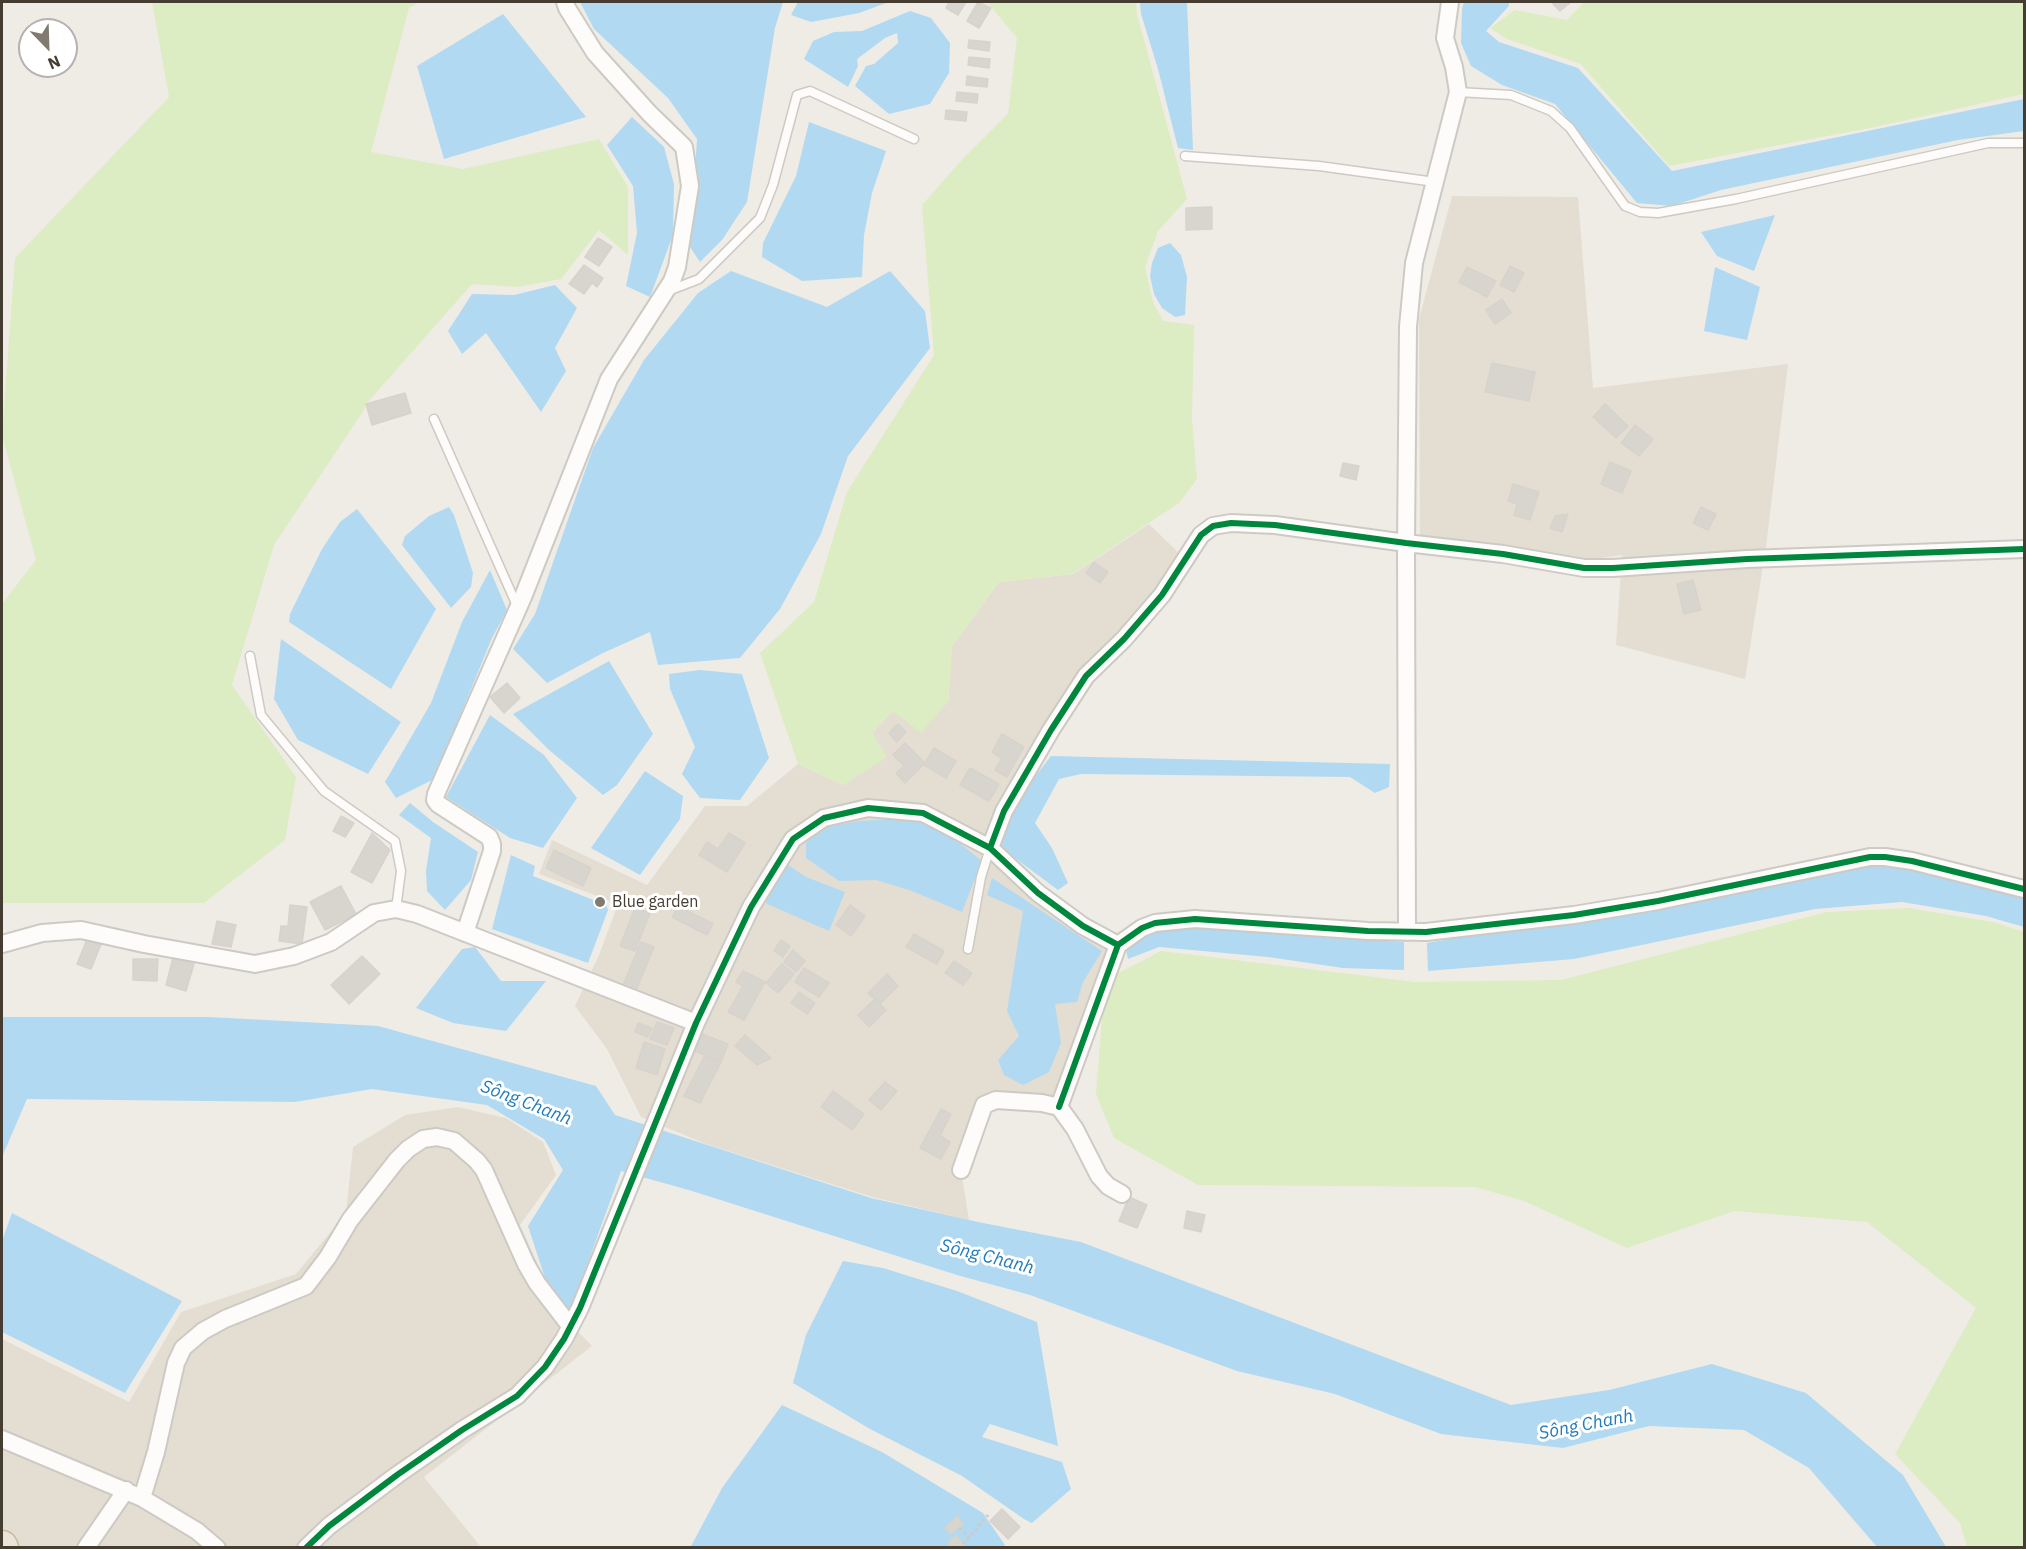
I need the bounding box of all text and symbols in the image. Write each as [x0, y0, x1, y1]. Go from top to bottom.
north arrow [18, 18, 78, 78]
text: N [45, 51, 63, 74]
place label: Blue garden [612, 892, 698, 912]
marker: Blue garden [593, 895, 607, 909]
water label: Sông Chanh [477, 1076, 575, 1130]
water label: Sông Chanh [938, 1235, 1036, 1279]
water label: Sông Chanh [1537, 1405, 1635, 1445]

